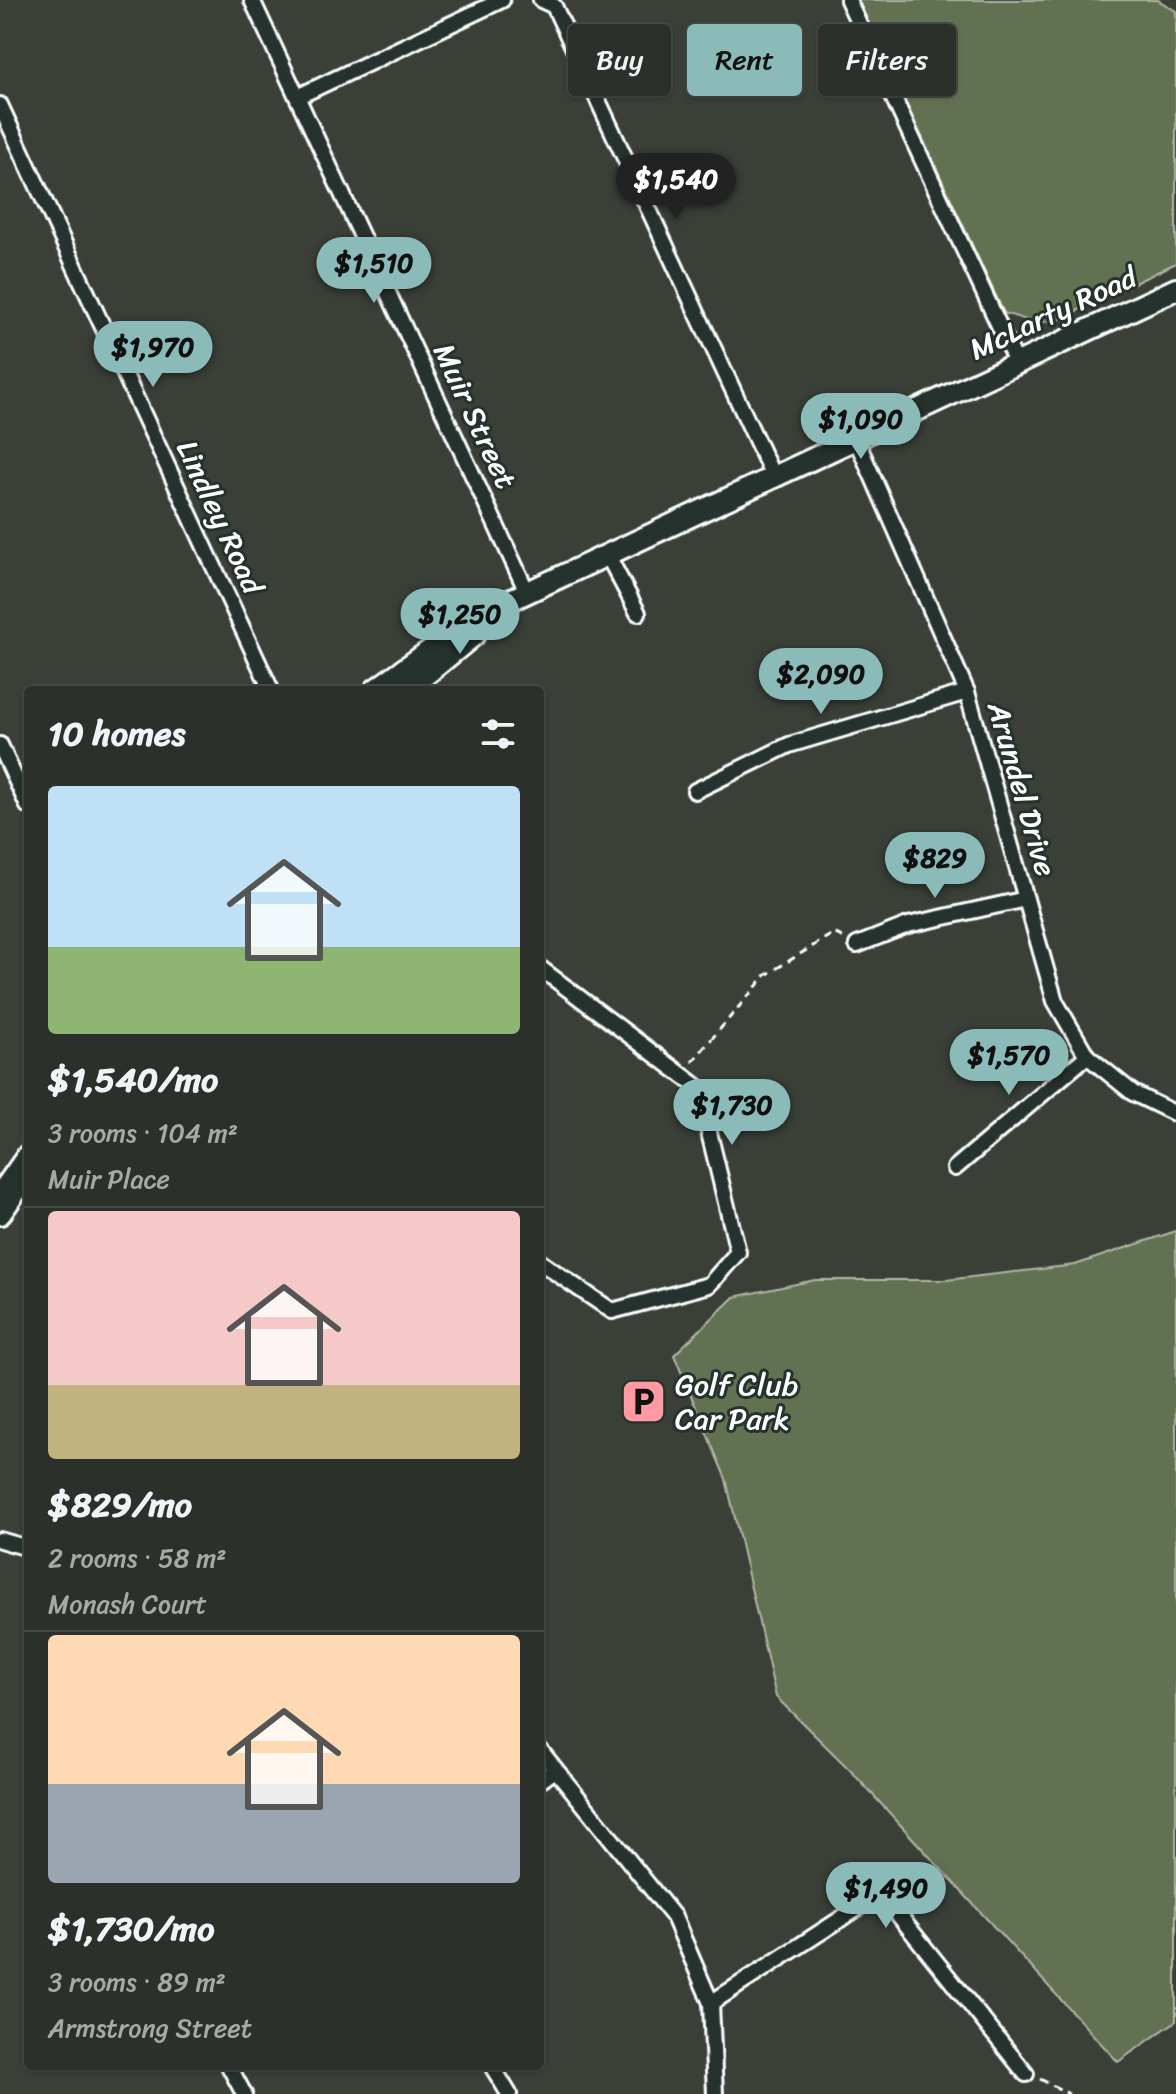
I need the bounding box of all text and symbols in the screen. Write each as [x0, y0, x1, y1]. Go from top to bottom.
chip: Buy [568, 24, 671, 96]
chip: Rent [687, 24, 802, 96]
chip: Filters [818, 24, 956, 96]
pin: $1,540 [611, 153, 741, 221]
text: $1,540 [634, 156, 718, 202]
pin: $1,510 [309, 237, 439, 305]
text: $1,510 [334, 240, 414, 286]
street label: McLarty Road [960, 250, 1148, 376]
pin: $1,970 [88, 321, 218, 389]
text: $1,970 [112, 324, 194, 370]
street label: Muir Street [418, 334, 532, 498]
pin: $1,090 [796, 393, 926, 461]
text: $1,090 [819, 396, 903, 442]
street label: Lindley Road [161, 431, 280, 605]
pin: $1,250 [395, 588, 525, 656]
text: $1,250 [419, 591, 501, 637]
pin: $2,090 [756, 648, 886, 716]
text: $2,090 [777, 651, 865, 697]
street label: Arundel Drive [971, 694, 1073, 883]
text: 10 homes [48, 704, 186, 764]
icon: filters [476, 712, 520, 756]
pin: $829 [888, 832, 982, 900]
text: $829 [903, 835, 967, 881]
icon: home [212, 838, 356, 982]
pin: $1,570 [944, 1029, 1074, 1097]
text: $1,570 [968, 1032, 1050, 1078]
text: $1,540/mo [48, 1050, 218, 1110]
pin: $1,730 [667, 1079, 797, 1147]
text: $1,730 [691, 1082, 773, 1128]
text: 3 rooms · 104 m² [48, 1110, 238, 1156]
text: Muir Place [48, 1156, 170, 1202]
icon: home [212, 1263, 356, 1407]
place label: Golf Club Car Park [675, 1358, 798, 1446]
parking icon: Golf Club Car Park [620, 1378, 668, 1426]
text: $829/mo [48, 1475, 192, 1535]
text: 2 rooms · 58 m² [48, 1535, 226, 1581]
text: Monash Court [48, 1581, 207, 1627]
icon: home [212, 1687, 356, 1831]
pin: $1,490 [821, 1862, 951, 1930]
text: $1,490 [844, 1865, 928, 1911]
text: $1,730/mo [48, 1899, 214, 1959]
text: 3 rooms · 89 m² [48, 1959, 226, 2005]
text: Armstrong Street [48, 2005, 252, 2051]

